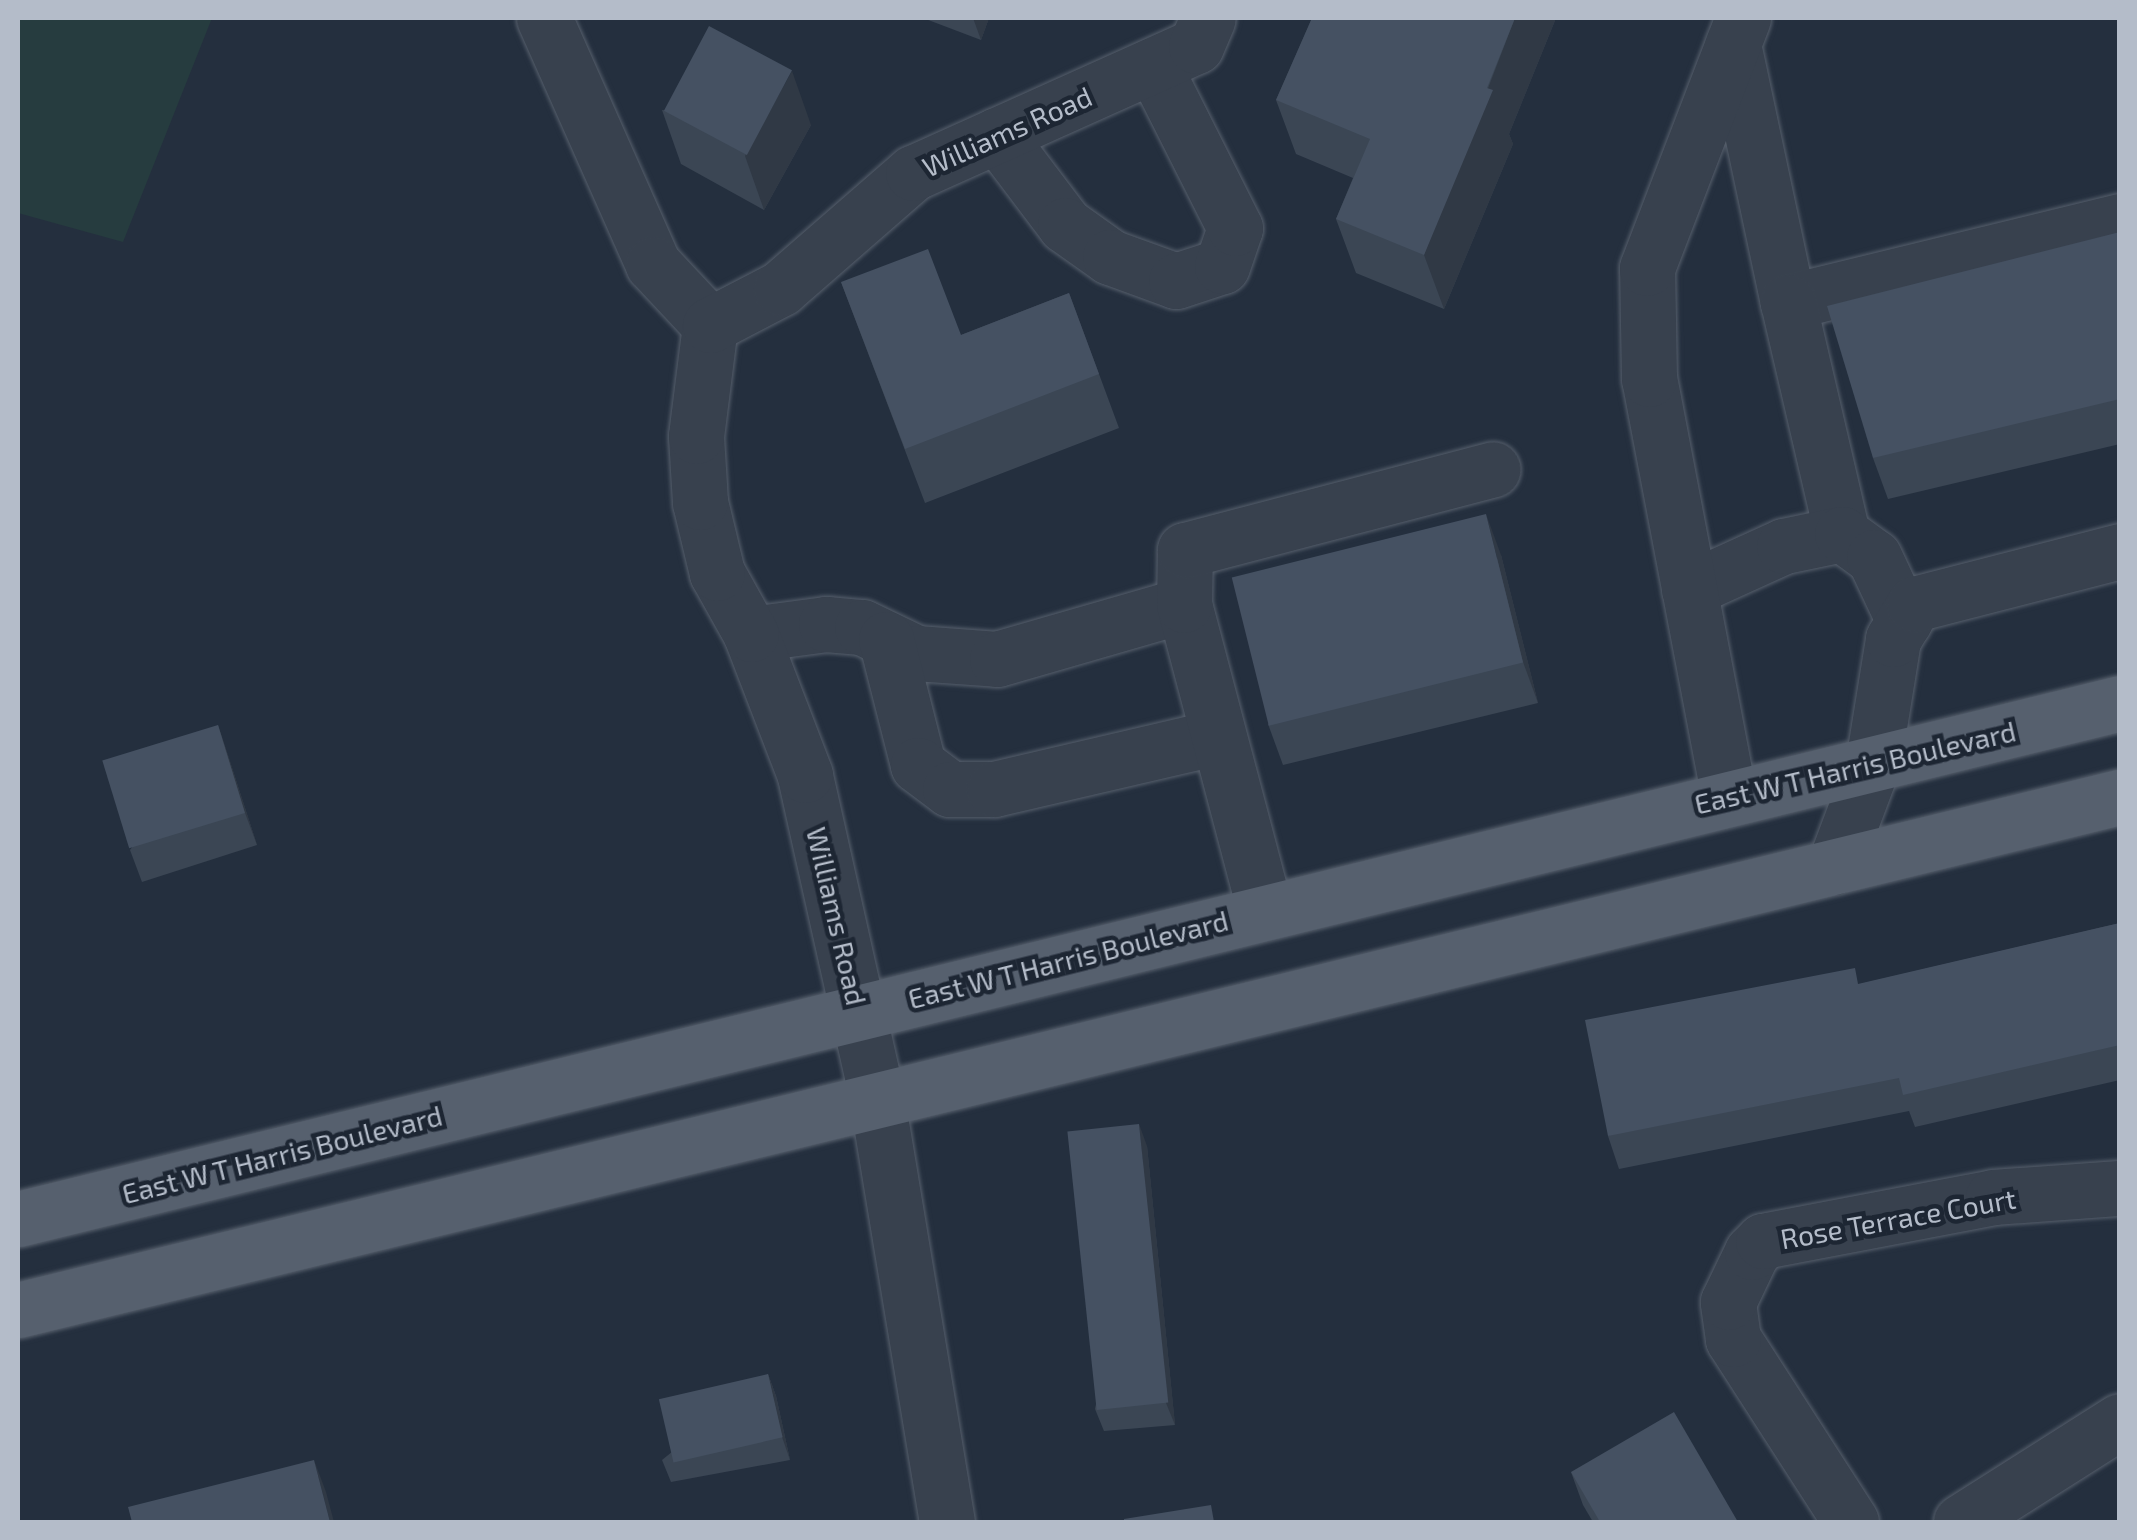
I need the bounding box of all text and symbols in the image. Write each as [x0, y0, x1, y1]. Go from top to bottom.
street label: Williams Road [917, 79, 1097, 183]
street label: East W T Harris Boulevard [1690, 713, 2020, 821]
street label: Williams Road [800, 824, 874, 1008]
street label: East W T Harris Boulevard [903, 903, 1233, 1015]
street label: East W T Harris Boulevard [117, 1098, 447, 1210]
street label: Rose Terrace Court [1777, 1181, 2019, 1255]

